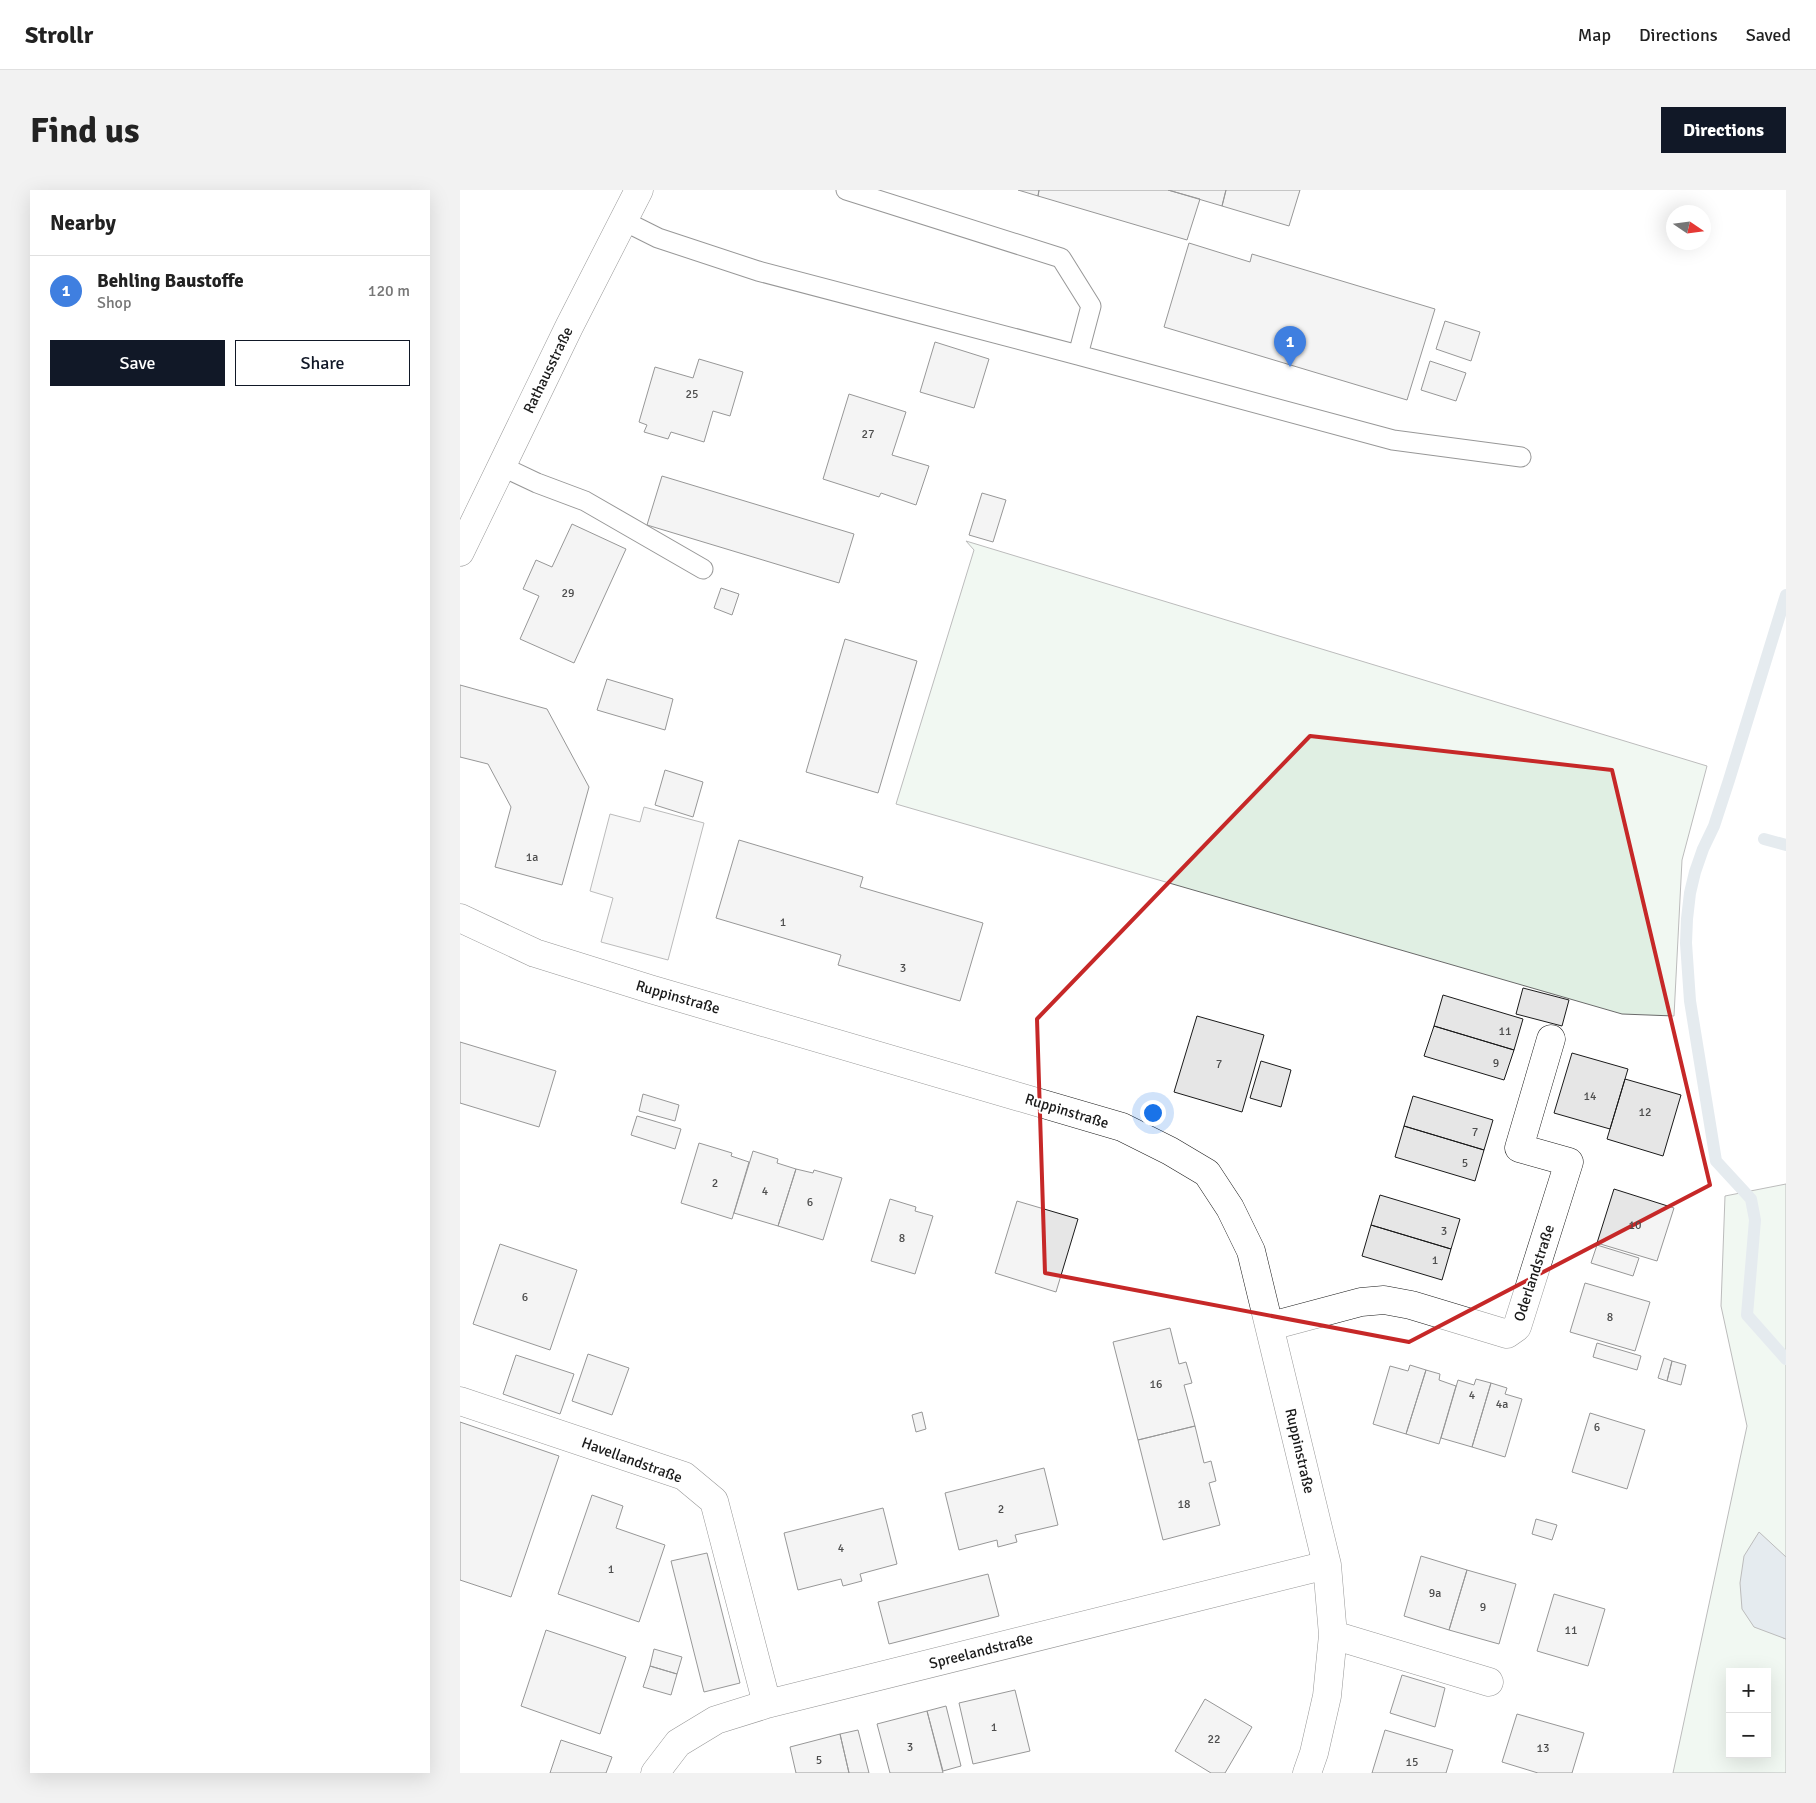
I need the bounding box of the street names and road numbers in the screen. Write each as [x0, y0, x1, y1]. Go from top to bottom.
street label: Rathausstraße [519, 324, 577, 416]
street label: Ruppinstraße [634, 976, 722, 1018]
street label: Ruppinstraße [1023, 1090, 1111, 1132]
street label: Oderlandstraße [1510, 1222, 1558, 1324]
street label: Ruppinstraße [1281, 1407, 1319, 1495]
street label: Havellandstraße [579, 1433, 685, 1487]
street label: Spreelandstraße [927, 1629, 1035, 1673]

